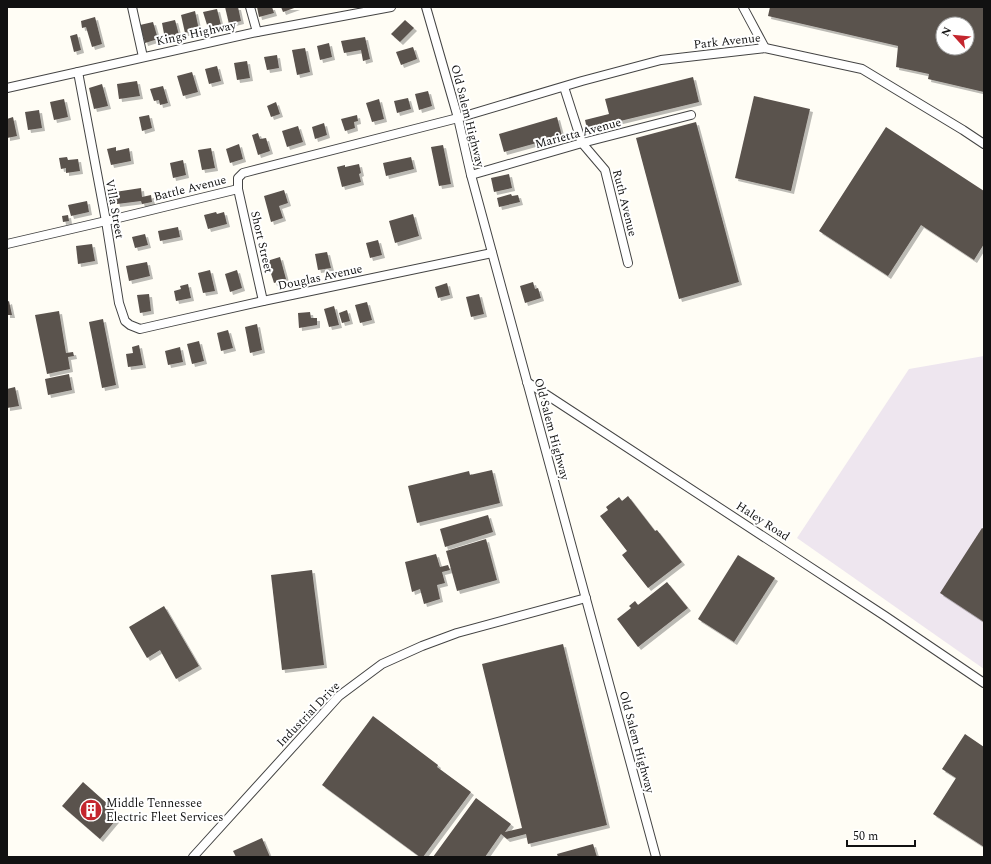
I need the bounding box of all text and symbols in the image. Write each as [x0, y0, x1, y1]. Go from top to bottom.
street label: Kings Highway [154, 16, 239, 51]
north arrow [935, 16, 975, 56]
text: N [937, 24, 956, 40]
street label: Park Avenue [693, 29, 762, 54]
street label: Old Salem Highway [446, 63, 490, 171]
street label: Marietta Avenue [533, 113, 624, 154]
street label: Ruth Avenue [607, 168, 642, 239]
street label: Battle Avenue [152, 170, 229, 207]
street label: Villa Street [100, 178, 129, 240]
street label: Short Street [245, 209, 278, 275]
street label: Douglas Avenue [276, 259, 364, 296]
street label: Old Salem Highway [529, 376, 575, 484]
street label: Haley Road [732, 497, 794, 546]
street label: Industrial Drive [272, 677, 345, 751]
street label: Old Salem Highway [614, 689, 660, 797]
place label: Middle Tennessee Electric Fleet Services [106, 794, 224, 827]
building icon: Middle Tennessee Electric Fleet Services [78, 797, 104, 823]
scale bar [847, 822, 915, 848]
text: 50 m [853, 827, 878, 846]

